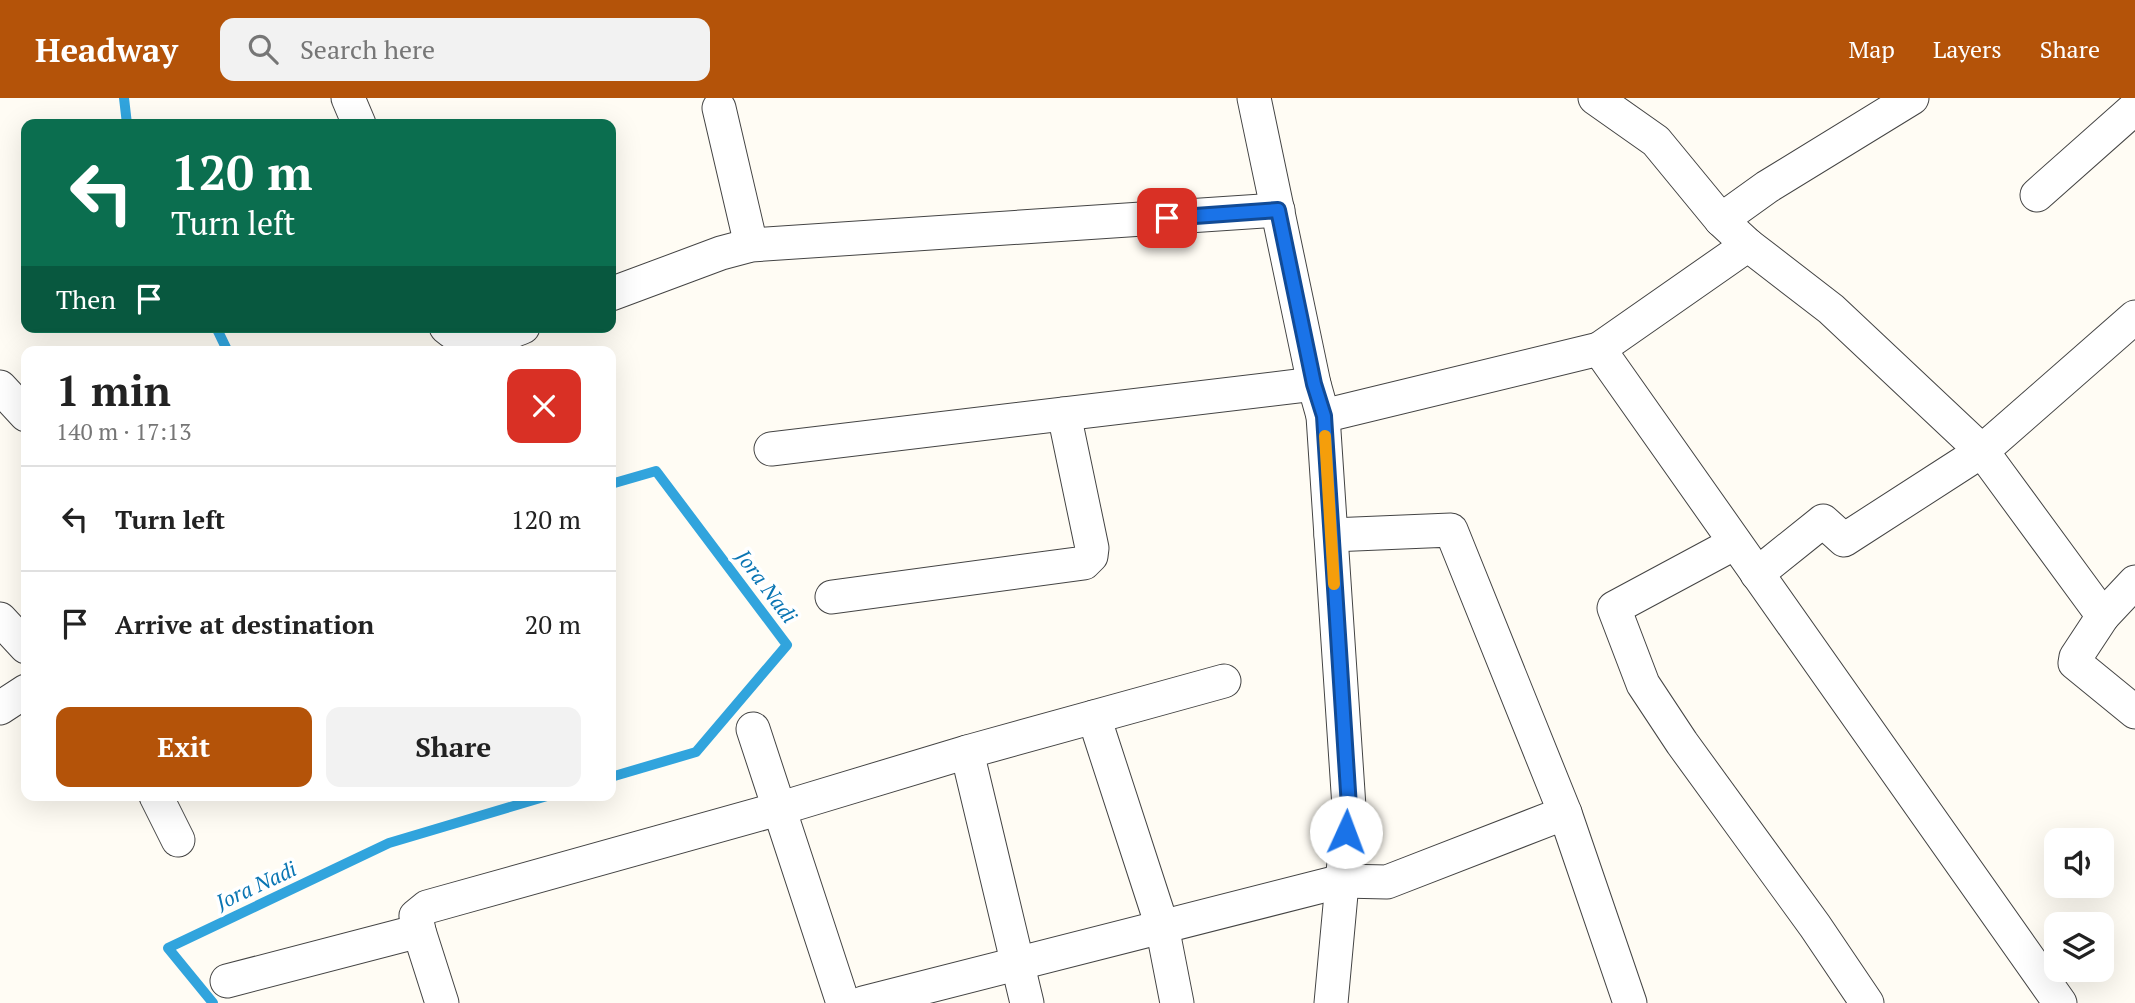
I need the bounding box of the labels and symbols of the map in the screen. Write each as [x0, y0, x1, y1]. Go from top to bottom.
pin [1137, 188, 1197, 248]
water label: Jora Nadi [729, 543, 804, 629]
position arrow [1309, 795, 1383, 869]
water label: Jora Nadi [210, 854, 301, 916]

